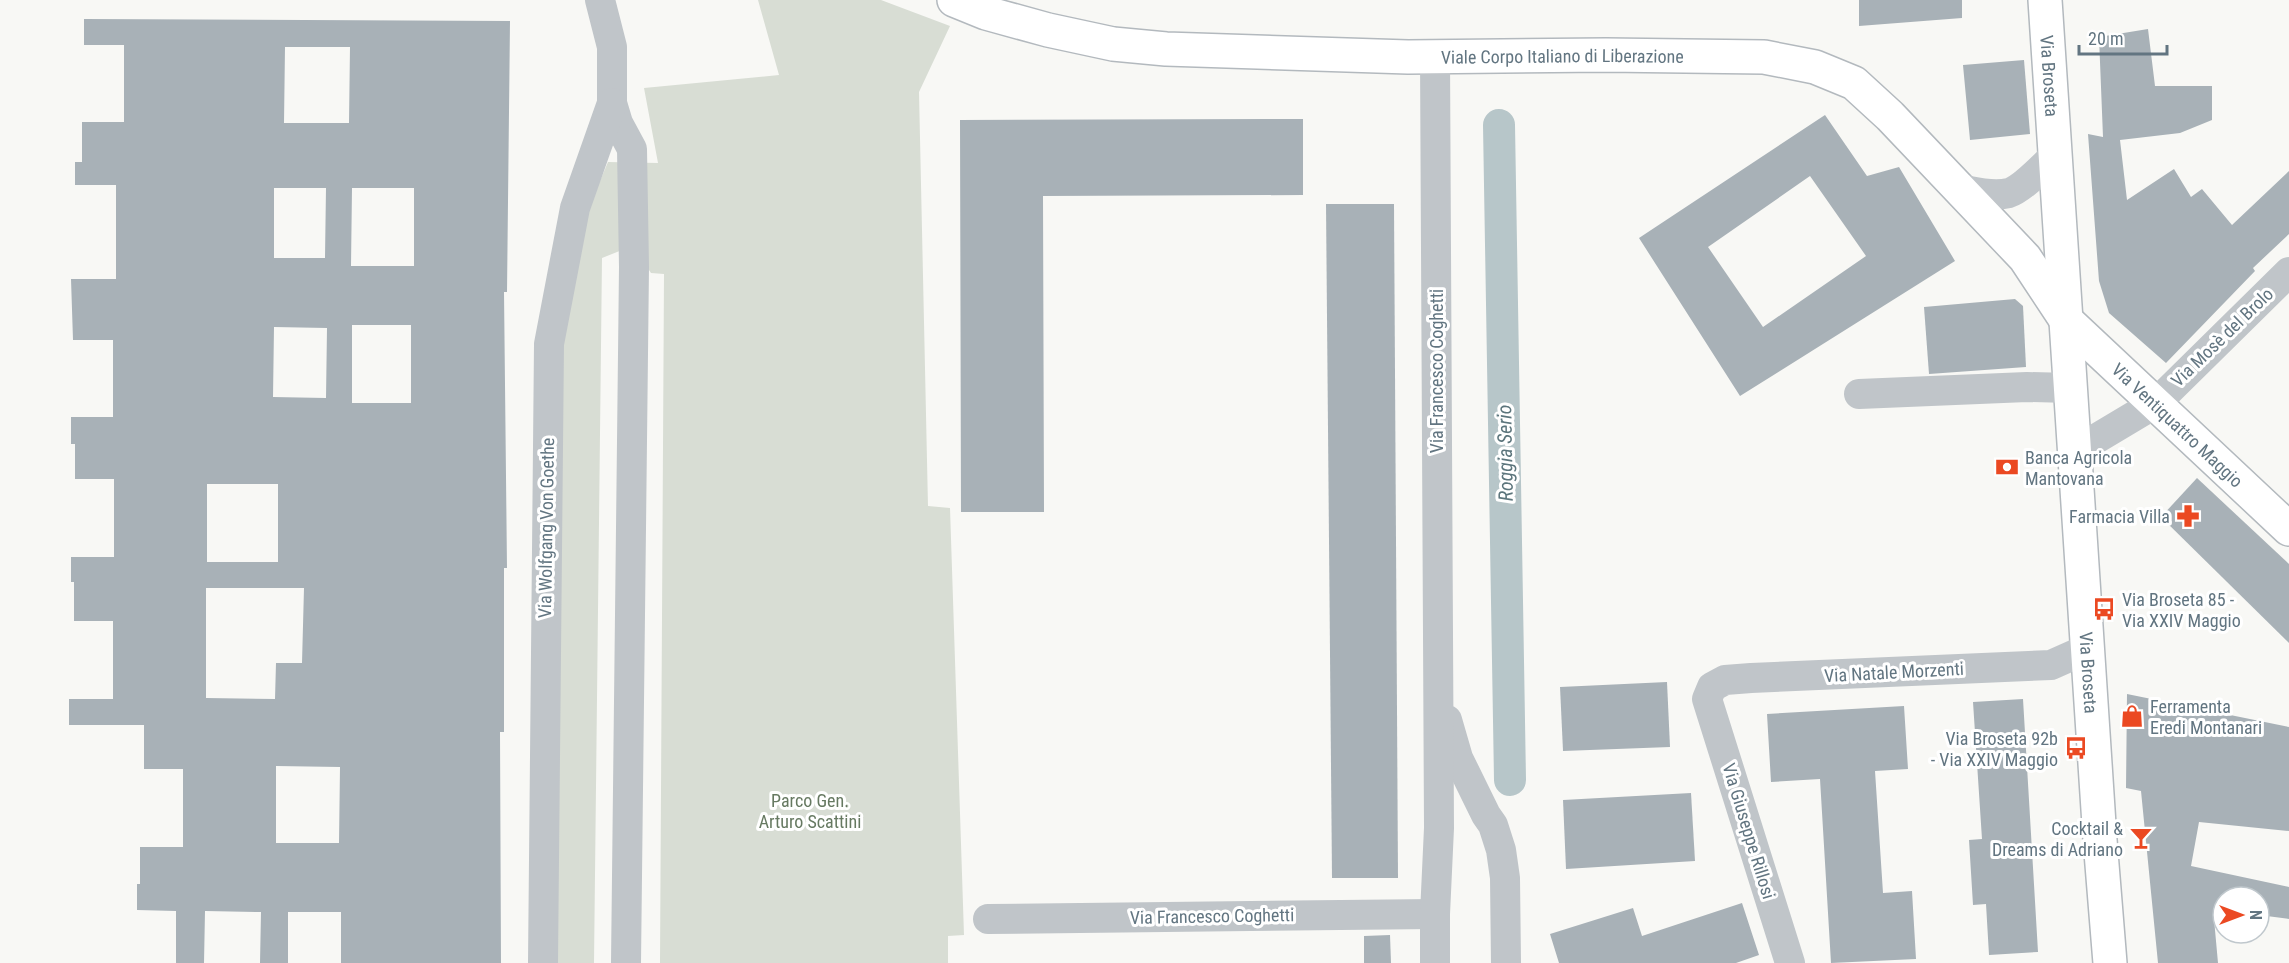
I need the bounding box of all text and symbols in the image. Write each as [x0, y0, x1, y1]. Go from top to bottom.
scale bar [2079, 18, 2168, 56]
text: 20 m [2088, 28, 2123, 49]
street label: Via Broseta [2037, 34, 2063, 117]
street label: Viale Corpo Italiano di Liberazione [1441, 44, 1684, 67]
street label: Via Mosè del Brolo [2167, 283, 2277, 391]
street label: Via Francesco Coghetti [1426, 289, 1447, 453]
street label: Via Ventiquattro Maggio [2108, 358, 2248, 491]
water label: Roggia Serio [1492, 404, 1518, 502]
street label: Via Wolfgang Von Goethe [534, 438, 558, 618]
place label: Banca Agricola Mantovana [2025, 447, 2132, 489]
bank icon: Banca Agricola Mantovana [1994, 454, 2020, 480]
pharmacy icon: Farmacia Villa [2175, 503, 2201, 529]
place label: Farmacia Villa [2069, 506, 2170, 527]
place label: Via Broseta 85 - Via XXIV Maggio [2122, 589, 2241, 631]
bus stop icon: Via Broseta 85 - Via XXIV Maggio [2091, 596, 2117, 622]
street label: Via Broseta [2076, 631, 2102, 714]
street label: Via Natale Morzenti [1824, 658, 1964, 686]
place label: Ferramenta Eredi Montanari [2150, 696, 2262, 738]
shop icon: Ferramenta Eredi Montanari [2119, 703, 2145, 729]
place label: Via Broseta 92b - Via XXIV Maggio [1931, 728, 2058, 770]
bus stop icon: Via Broseta 92b - Via XXIV Maggio [2063, 735, 2089, 761]
street label: Via Giuseppe Rillosi [1718, 761, 1780, 901]
park label: Parco Gen. Arturo Scattini [759, 790, 861, 832]
place label: Cocktail & Dreams di Adriano [1992, 818, 2123, 860]
bar icon: Cocktail & Dreams di Adriano [2128, 825, 2154, 851]
north arrow [2211, 885, 2271, 945]
street label: Via Francesco Coghetti [1130, 904, 1294, 928]
text: N [2246, 910, 2265, 920]

